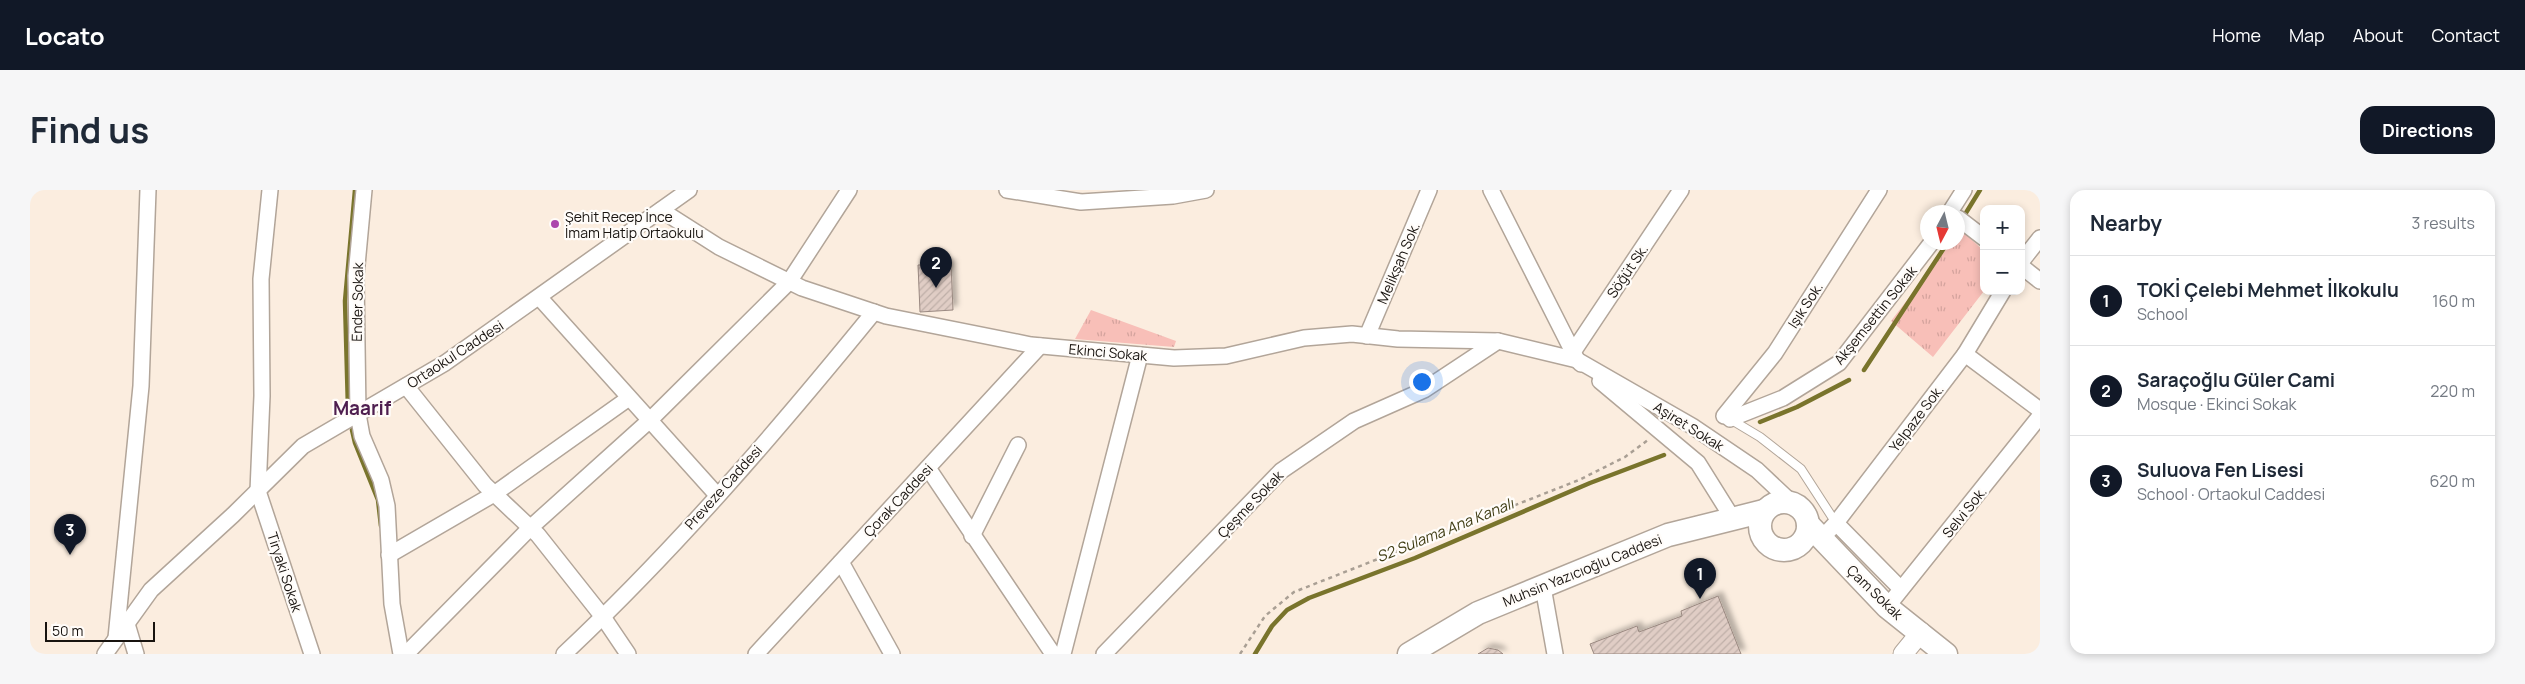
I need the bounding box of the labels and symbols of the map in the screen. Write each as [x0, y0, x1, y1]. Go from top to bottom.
north arrow [1920, 205, 1965, 250]
place label: Şehit Recep İnce İmam Hatip Ortaokulu [565, 207, 704, 242]
marker: Şehit Recep İnce İmam Hatip Ortaokulu [549, 218, 561, 230]
street label: Melikşah Sok. [1372, 219, 1424, 307]
street label: Söğüt Sk. [1602, 240, 1652, 302]
pin: 2 [920, 247, 952, 288]
street label: Ender Sokak [347, 261, 367, 342]
street label: Akşemsettin Sokak [1829, 261, 1921, 368]
street label: Işık Sok. [1783, 278, 1827, 332]
street label: Ortaokul Caddesi [403, 316, 507, 392]
street label: Ekinci Sokak [1068, 339, 1149, 365]
your location [1409, 369, 1435, 395]
street label: Yelpaze Sok. [1885, 381, 1947, 455]
district label: Maarif [333, 395, 391, 421]
street label: Aşiret Sokak [1650, 397, 1729, 456]
street label: Preveze Caddesi [680, 441, 766, 533]
street label: Çorak Caddesi [859, 459, 937, 541]
street label: Çeşme Sokak [1213, 465, 1288, 542]
street label: Selvi Sok. [1938, 482, 1990, 542]
water label: S2 Sulama Ana Kanalı [1373, 492, 1518, 567]
pin: 3 [54, 514, 86, 555]
street label: Muhsin Yazıcıoğlu Caddesi [1500, 529, 1664, 611]
street label: Tiryaki Sokak [263, 530, 307, 615]
pin: 1 [1684, 558, 1716, 599]
street label: Çam Sokak [1843, 560, 1908, 624]
scale bar [45, 619, 155, 642]

